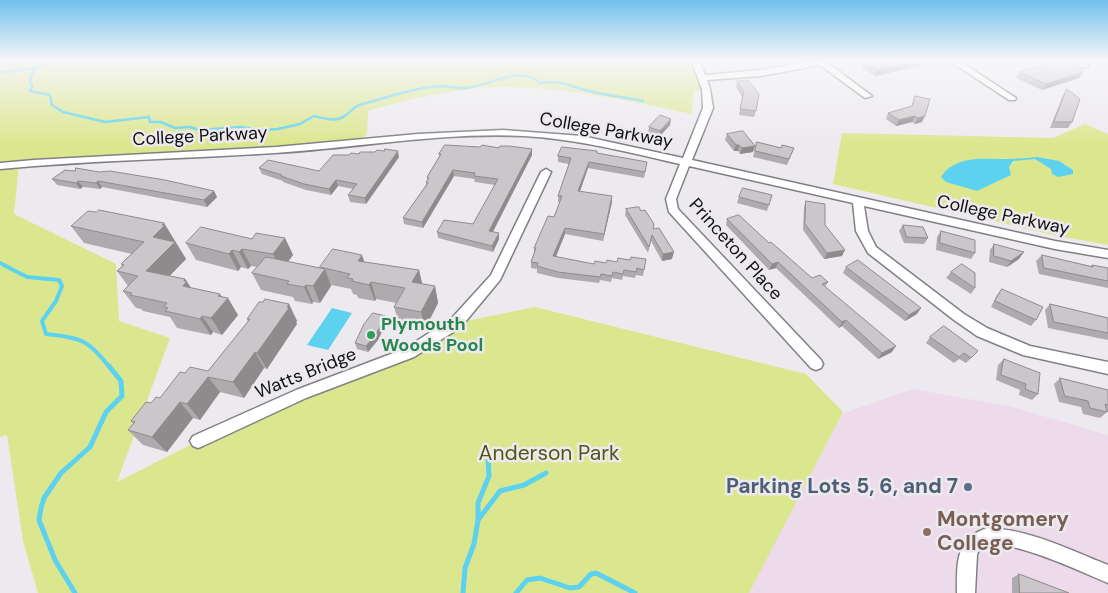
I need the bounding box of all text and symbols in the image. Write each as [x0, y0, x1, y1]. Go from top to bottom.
street label: College Parkway [538, 109, 674, 153]
street label: College Parkway [132, 123, 268, 151]
street label: College Parkway [935, 191, 1071, 241]
street label: Princeton Place [684, 195, 786, 305]
place label: Plymouth Woods Pool [381, 314, 483, 356]
marker: Plymouth Woods Pool [365, 329, 377, 341]
street label: Watts Bridge [252, 344, 360, 404]
park label: Anderson Park [479, 441, 619, 467]
place label: Parking Lots 5, 6, and 7 [726, 474, 958, 500]
marker: Parking Lots 5, 6, and 7 [962, 481, 974, 493]
place label: Montgomery College [937, 507, 1069, 557]
marker: Montgomery College [921, 526, 933, 538]

